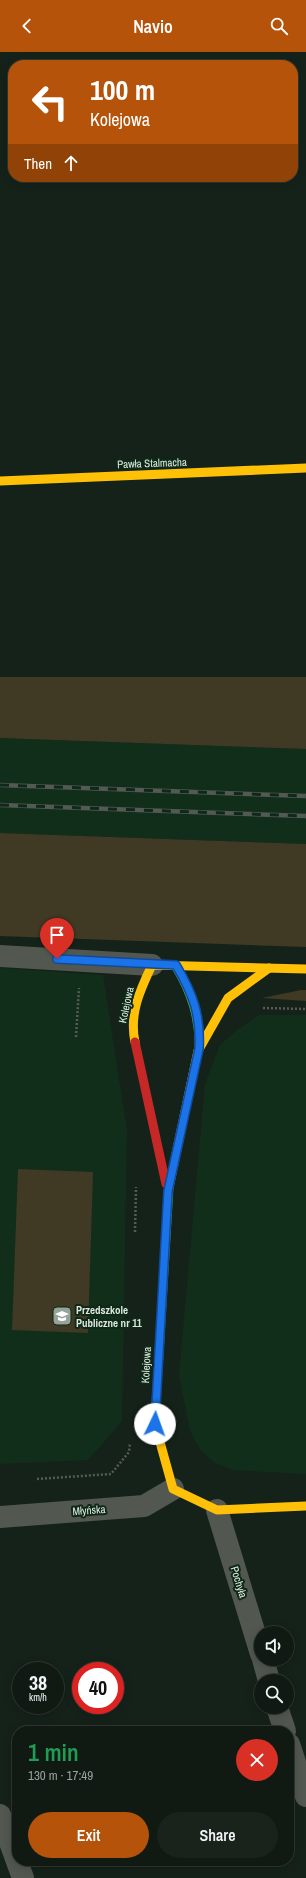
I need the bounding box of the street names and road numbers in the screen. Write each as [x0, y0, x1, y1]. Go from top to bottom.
street label: Pawła Stalmacha [117, 455, 187, 471]
street label: Kolejowa [115, 986, 137, 1024]
street label: Kolejowa [138, 1346, 154, 1384]
street label: Młyńska [72, 1502, 106, 1518]
street label: Pochyła [228, 1565, 250, 1599]

